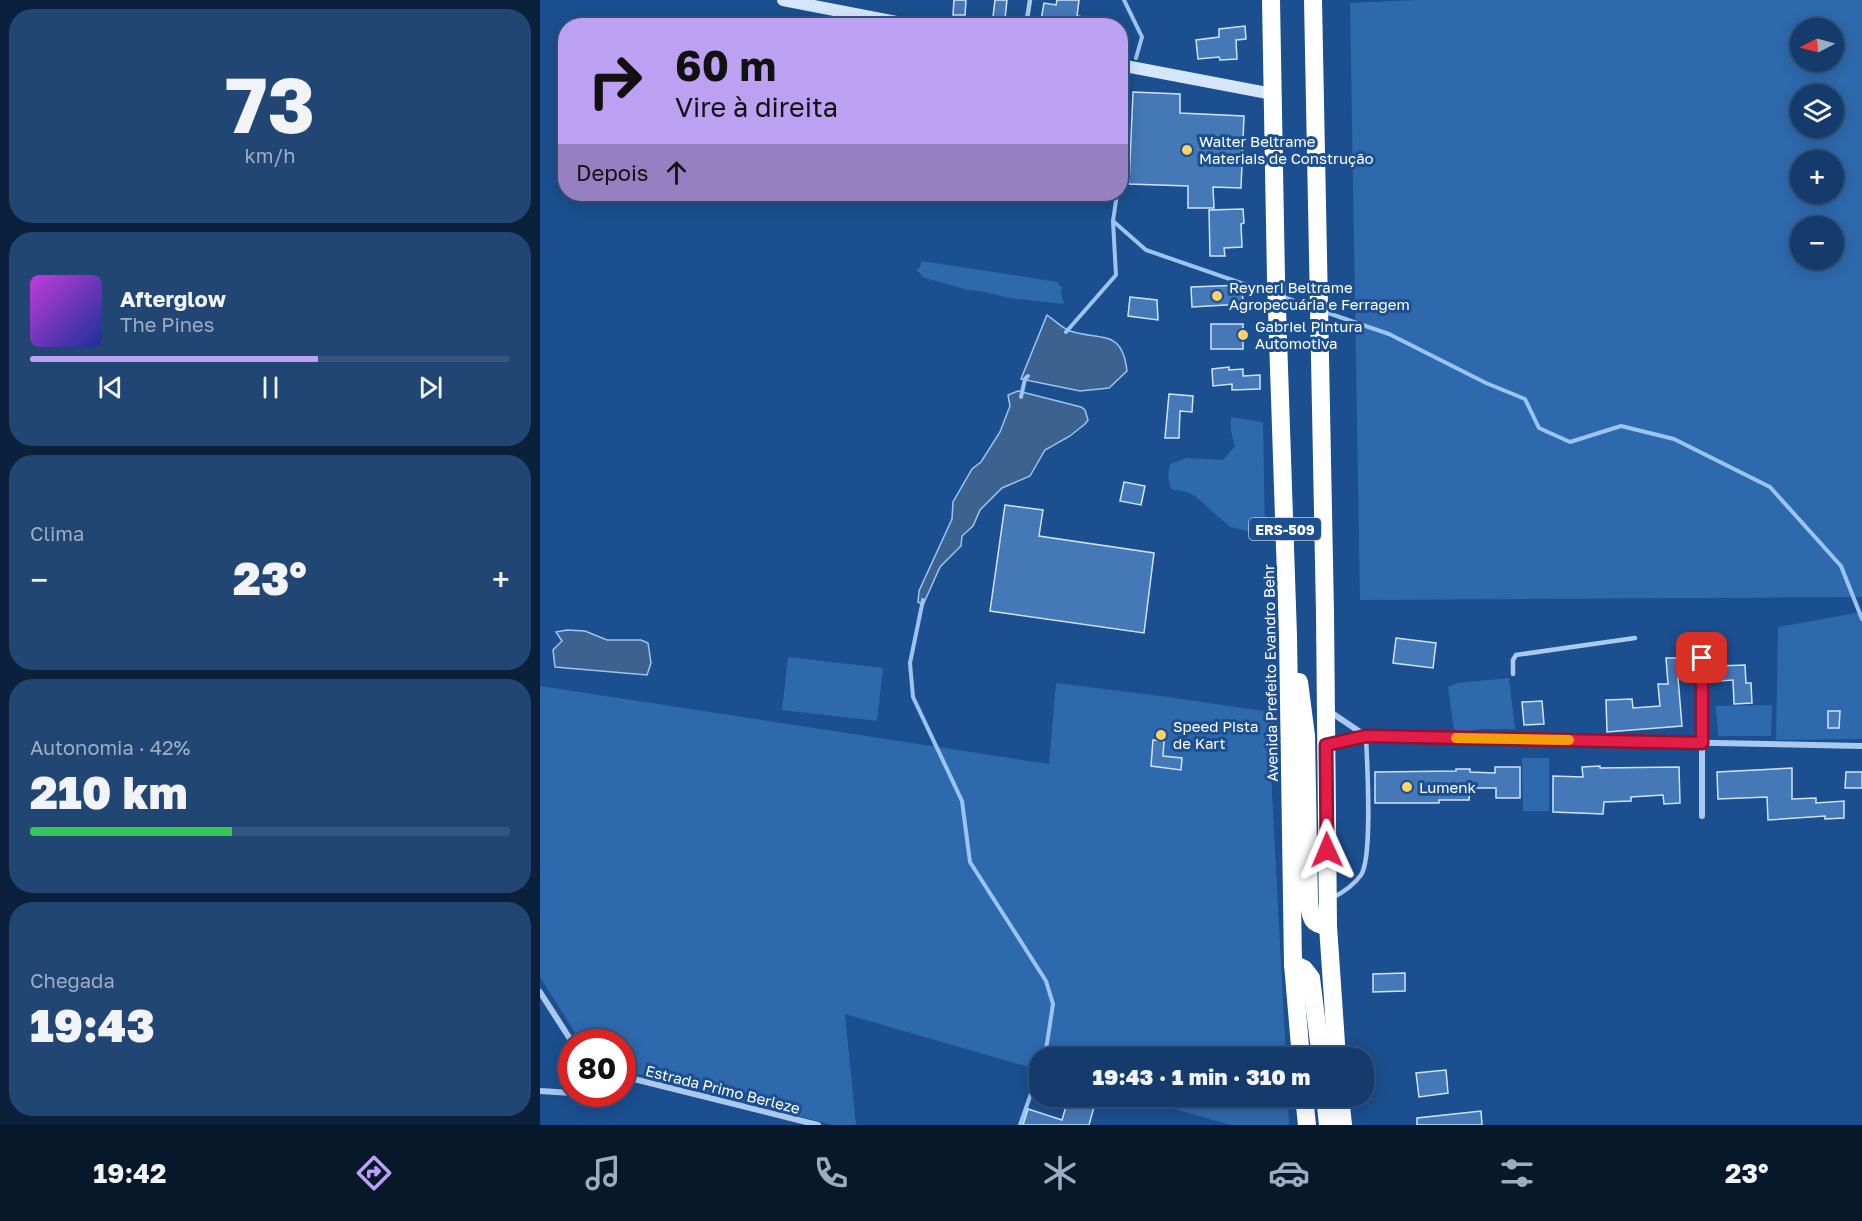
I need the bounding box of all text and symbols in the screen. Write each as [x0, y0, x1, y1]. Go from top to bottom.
north arrow [1790, 18, 1844, 72]
map controls [1790, 18, 1844, 270]
text: 60 m [675, 40, 776, 90]
icon: right [576, 42, 654, 120]
text: 73 [225, 57, 315, 150]
button: layers [1790, 84, 1844, 138]
text: Vire à direita [675, 91, 838, 123]
place label: Walter Beltrame Materiais de Construção [1199, 132, 1374, 167]
text: km/h [245, 143, 295, 167]
marker: Walter Beltrame Materiais de Construção [1180, 143, 1194, 157]
button: + [1790, 150, 1844, 204]
icon: ahead [660, 156, 693, 189]
text: Depois [576, 159, 648, 186]
button: − [1790, 216, 1844, 270]
place label: Reyneri Beltrame Agropecuária e Ferragem [1229, 278, 1410, 313]
text: Afterglow [120, 285, 226, 312]
marker: Reyneri Beltrame Agropecuária e Ferragem [1210, 289, 1224, 303]
text: The Pines [120, 312, 214, 336]
place label: Gabriel Pintura Automotiva [1255, 317, 1363, 352]
marker: Gabriel Pintura Automotiva [1236, 328, 1250, 342]
icon: previous [94, 371, 127, 404]
icon: pause [254, 371, 287, 404]
icon: next [414, 371, 447, 404]
road number: ERS-509 [1249, 518, 1321, 540]
text: Clima [30, 521, 84, 545]
text: 23° [233, 551, 307, 605]
text: − [30, 560, 48, 599]
text: + [492, 560, 510, 599]
street label: Avenida Prefeito Evandro Behr [1259, 564, 1281, 782]
pin [1676, 632, 1727, 683]
icon: arrive [1685, 641, 1718, 674]
place label: Speed Pista de Kart [1173, 717, 1258, 752]
marker: Speed Pista de Kart [1154, 728, 1168, 742]
text: Autonomia · 42% [30, 735, 190, 759]
text: 210 km [30, 765, 188, 819]
place label: Lumenk [1419, 778, 1477, 796]
marker: Lumenk [1400, 780, 1414, 794]
position arrow [1295, 818, 1359, 882]
text: Chegada [30, 968, 115, 992]
text: 19:43 [30, 998, 155, 1052]
speed limit sign: 80 [558, 1029, 636, 1107]
street label: Estrada Primo Berleze [644, 1061, 802, 1117]
text: 19:43 · 1 min · 310 m [1092, 1063, 1311, 1090]
icon: directions [353, 1152, 395, 1194]
icon: music [582, 1152, 624, 1194]
icon: phone [810, 1152, 852, 1194]
icon: climate [1039, 1152, 1081, 1194]
icon: car [1268, 1152, 1310, 1194]
icon: filters [1496, 1152, 1538, 1194]
text: 19:42 [93, 1157, 166, 1189]
text: 23° [1725, 1157, 1769, 1189]

